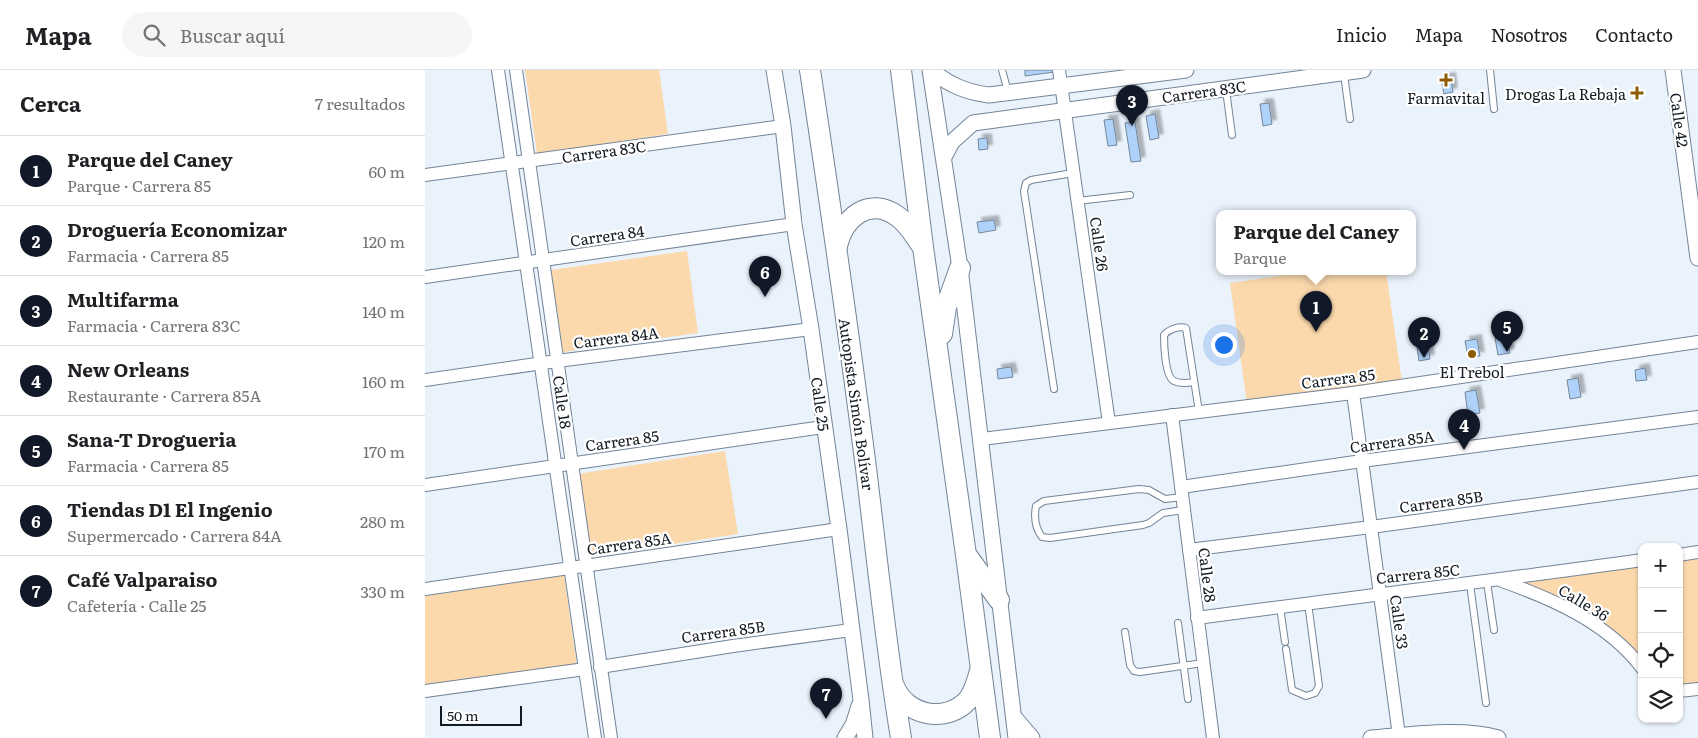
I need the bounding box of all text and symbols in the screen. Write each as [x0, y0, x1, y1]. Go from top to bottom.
search box [122, 12, 472, 57]
text: Mapa [25, 17, 92, 52]
icon: search [140, 21, 168, 49]
text: Buscar aquí [180, 21, 285, 49]
text: Inicio [1336, 21, 1387, 48]
text: Mapa [1415, 21, 1463, 48]
text: Nosotros [1491, 21, 1567, 48]
text: Contacto [1595, 21, 1673, 48]
street label: Carrera 83C [1160, 74, 1248, 108]
marker: Farmavital [1440, 74, 1452, 86]
place label: Drogas La Rebaja [1505, 82, 1627, 105]
pin: 3 [1116, 85, 1148, 126]
place label: Farmavital [1407, 86, 1485, 109]
marker: Drogas La Rebaja [1630, 86, 1644, 100]
text: Cerca [20, 87, 81, 118]
text: 7 resultados [315, 91, 405, 115]
street label: Calle 42 [1665, 91, 1695, 149]
street label: Carrera 83C [560, 134, 648, 168]
text: Parque del Caney [67, 145, 233, 173]
text: 1 [33, 159, 39, 183]
text: 60 m [368, 159, 405, 183]
text: Parque · Carrera 85 [67, 173, 211, 197]
popup [1216, 210, 1416, 275]
text: Droguería Economizar [67, 215, 287, 243]
street label: Calle 26 [1085, 215, 1115, 273]
text: Parque del Caney [1233, 217, 1399, 245]
street label: Carrera 84 [568, 218, 646, 252]
text: 2 [32, 229, 40, 253]
text: 120 m [362, 229, 405, 253]
text: Farmacia · Carrera 85 [67, 243, 229, 267]
text: Parque [1233, 245, 1287, 269]
pin: 6 [749, 256, 781, 297]
text: Multifarma [67, 285, 179, 313]
pin: 1 [1300, 291, 1332, 332]
text: 3 [32, 299, 40, 323]
text: 140 m [362, 299, 405, 323]
pin: 5 [1491, 311, 1523, 352]
text: Farmacia · Carrera 83C [67, 313, 241, 337]
street label: Autopista Simón Bolívar [834, 316, 880, 492]
pin: 2 [1408, 317, 1440, 358]
street label: Carrera 84A [572, 320, 660, 354]
your location [1211, 332, 1237, 358]
marker: El Trebol [1466, 348, 1478, 360]
text: New Orleans [67, 355, 189, 383]
place label: El Trebol [1439, 360, 1505, 383]
street label: Carrera 85 [1300, 362, 1377, 394]
text: 4 [31, 369, 41, 393]
text: 160 m [362, 369, 405, 393]
street label: Calle 18 [548, 374, 578, 430]
street label: Calle 25 [806, 375, 836, 433]
text: Restaurante · Carrera 85A [67, 383, 261, 407]
pin: 4 [1448, 409, 1480, 450]
street label: Carrera 85 [584, 423, 661, 457]
street label: Carrera 85A [1348, 424, 1436, 458]
text: Sana-T Drogueria [67, 425, 236, 453]
text: 5 [32, 439, 40, 463]
text: 170 m [363, 439, 405, 463]
text: Farmacia · Carrera 85 [67, 453, 229, 477]
street label: Carrera 85B [1398, 484, 1484, 518]
text: Tiendas D1 El Ingenio [67, 495, 273, 523]
text: 6 [31, 509, 41, 533]
text: 280 m [360, 509, 405, 533]
text: Supermercado · Carrera 84A [67, 523, 282, 547]
street label: Carrera 85A [585, 526, 673, 560]
map controls [1638, 543, 1683, 723]
button: + [1638, 543, 1683, 588]
street label: Calle 28 [1193, 546, 1223, 604]
street label: Carrera 85C [1375, 557, 1461, 589]
text: Café Valparaiso [67, 565, 217, 593]
street label: Calle 36 [1554, 578, 1614, 626]
text: 7 [32, 579, 40, 603]
text: 330 m [360, 579, 405, 603]
button: − [1638, 588, 1683, 633]
text: Cafetería · Calle 25 [67, 593, 206, 617]
street label: Calle 33 [1385, 593, 1415, 651]
street label: Carrera 85B [680, 614, 766, 648]
button: locate [1638, 633, 1683, 678]
pin: 7 [810, 678, 842, 719]
button: layers [1638, 678, 1683, 723]
scale bar [440, 703, 523, 726]
text: 50 m [447, 705, 479, 725]

